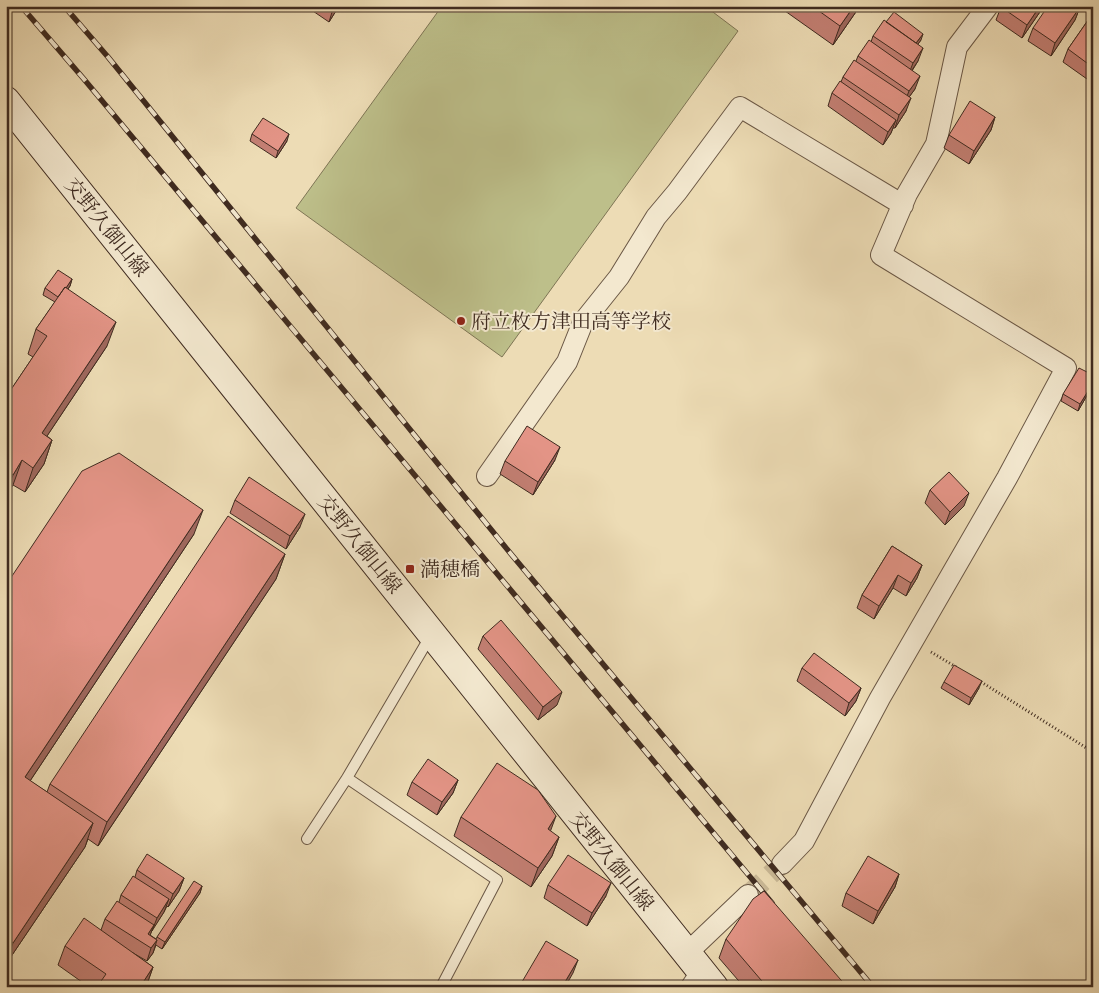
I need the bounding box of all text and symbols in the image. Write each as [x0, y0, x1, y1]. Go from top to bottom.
street label: 交野久御山線 [58, 171, 156, 282]
place label: 府立枚方津田高等学校 [471, 306, 671, 335]
marker: 府立枚方津田高等学校 [455, 315, 467, 327]
street label: 交野久御山線 [311, 488, 409, 599]
place label: 満穂橋 [420, 554, 480, 583]
marker: 満穂橋 [404, 563, 416, 575]
street label: 交野久御山線 [563, 805, 661, 916]

